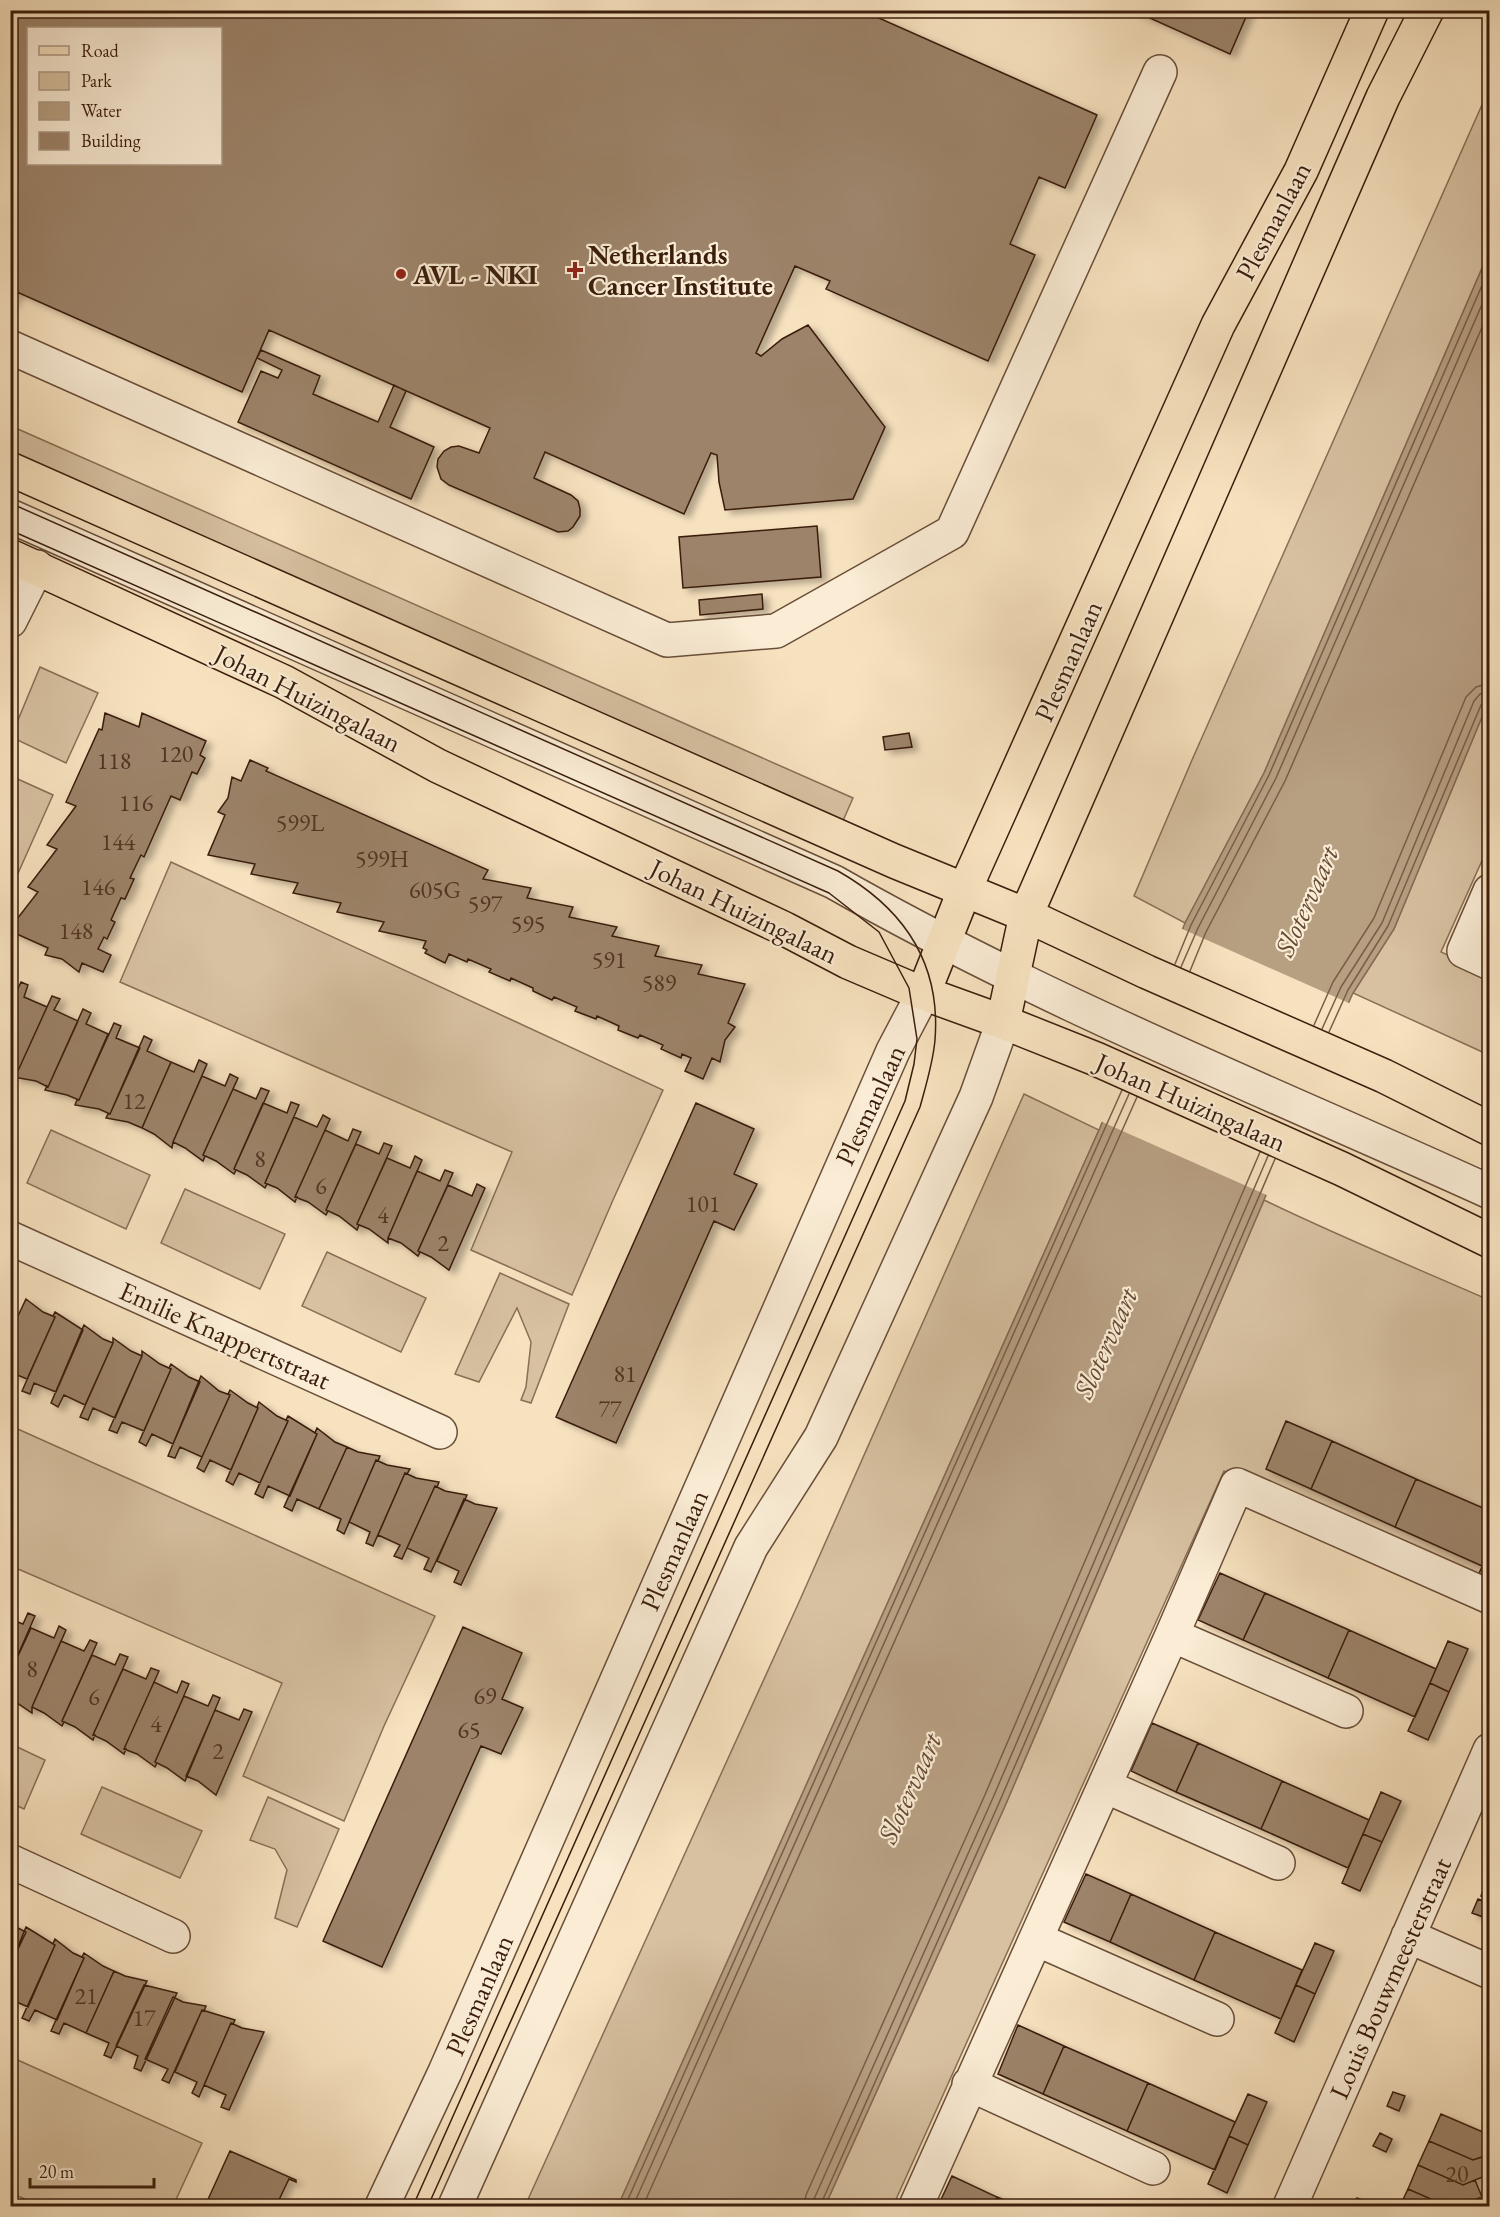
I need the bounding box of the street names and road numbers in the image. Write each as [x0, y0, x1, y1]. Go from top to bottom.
street label: Plesmanlaan [1227, 156, 1319, 286]
street label: Plesmanlaan [1026, 595, 1110, 727]
street label: Johan Huizingalaan [207, 635, 407, 760]
street label: Johan Huizingalaan [642, 849, 844, 972]
street label: Plesmanlaan [827, 1039, 913, 1171]
street label: Johan Huizingalaan [1088, 1043, 1292, 1160]
street label: Emilie Knappertstraat [114, 1273, 337, 1397]
street label: Plesmanlaan [632, 1484, 716, 1616]
street label: Louis Bouwmeesterstraat [1321, 1851, 1459, 2104]
street label: Plesmanlaan [437, 1929, 521, 2061]

